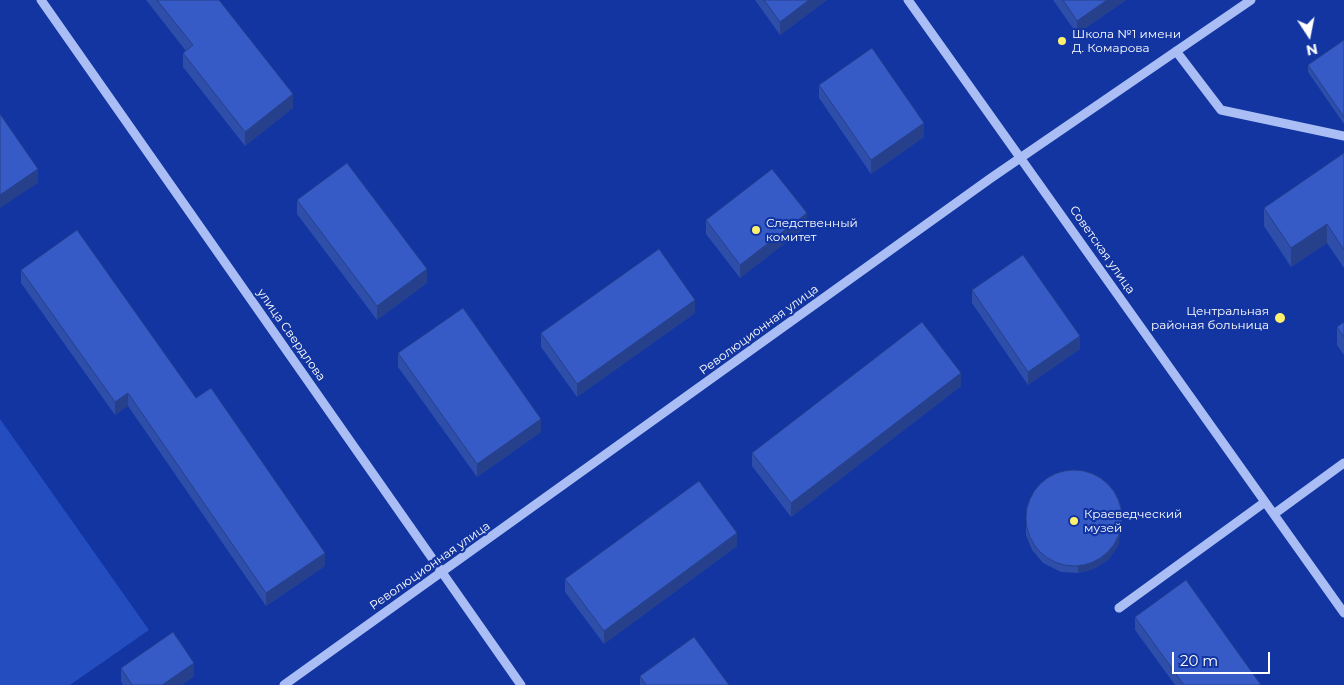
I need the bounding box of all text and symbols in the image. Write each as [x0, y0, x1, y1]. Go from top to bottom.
north arrow [1284, 10, 1334, 60]
place label: Школа №1 имени Д. Комарова [1072, 27, 1181, 55]
marker: Школа №1 имени Д. Комарова [1056, 35, 1068, 47]
text: N [1305, 40, 1319, 60]
street label: Советская улица [1066, 203, 1138, 297]
place label: Следственный комитет [766, 216, 858, 244]
marker: Следственный комитет [750, 224, 762, 236]
street label: Революционная улица [697, 282, 821, 378]
street label: улица Свердлова [254, 286, 328, 384]
place label: Центральная районая больница [1151, 304, 1269, 332]
marker: Центральная районая больница [1273, 311, 1287, 325]
place label: Краеведческий музей [1084, 507, 1182, 535]
marker: Краеведческий музей [1068, 515, 1080, 527]
street label: Революционная улица [367, 519, 493, 613]
scale bar [1174, 642, 1272, 674]
text: 20 m [1180, 651, 1218, 670]

